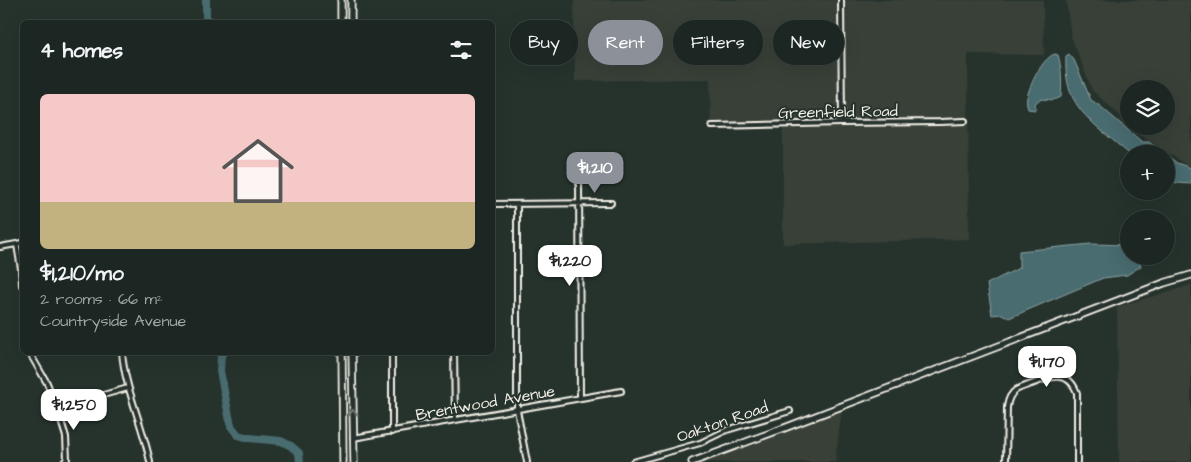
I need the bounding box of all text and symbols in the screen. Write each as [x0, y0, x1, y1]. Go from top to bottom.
chip: Buy [510, 20, 578, 65]
chip: Rent [588, 20, 663, 65]
chip: Filters [673, 20, 763, 65]
chip: New [773, 20, 844, 65]
text: 4 homes [40, 36, 123, 65]
icon: filters [447, 36, 475, 64]
map controls [1120, 80, 1175, 265]
button: layers [1120, 80, 1175, 135]
street label: Greenfield Road [778, 100, 898, 124]
icon: home [213, 126, 303, 216]
button: + [1120, 145, 1175, 200]
pin: $1,210 [554, 152, 636, 194]
text: $1,210 [577, 157, 613, 179]
button: − [1120, 210, 1175, 265]
pin: $1,220 [529, 244, 611, 287]
text: $1,220 [549, 250, 591, 272]
text: $1,210/mo [40, 259, 124, 288]
text: 2 rooms · 66 m² [40, 288, 163, 310]
text: Countryside Avenue [40, 310, 186, 332]
pin: $1,170 [1006, 346, 1088, 388]
text: $1,170 [1029, 351, 1065, 373]
street label: Brentwood Avenue [414, 380, 557, 426]
pin: $1,250 [33, 388, 115, 431]
text: $1,250 [52, 394, 96, 416]
street label: Oakton Road [674, 396, 771, 448]
one-way arrow [348, 409, 358, 417]

